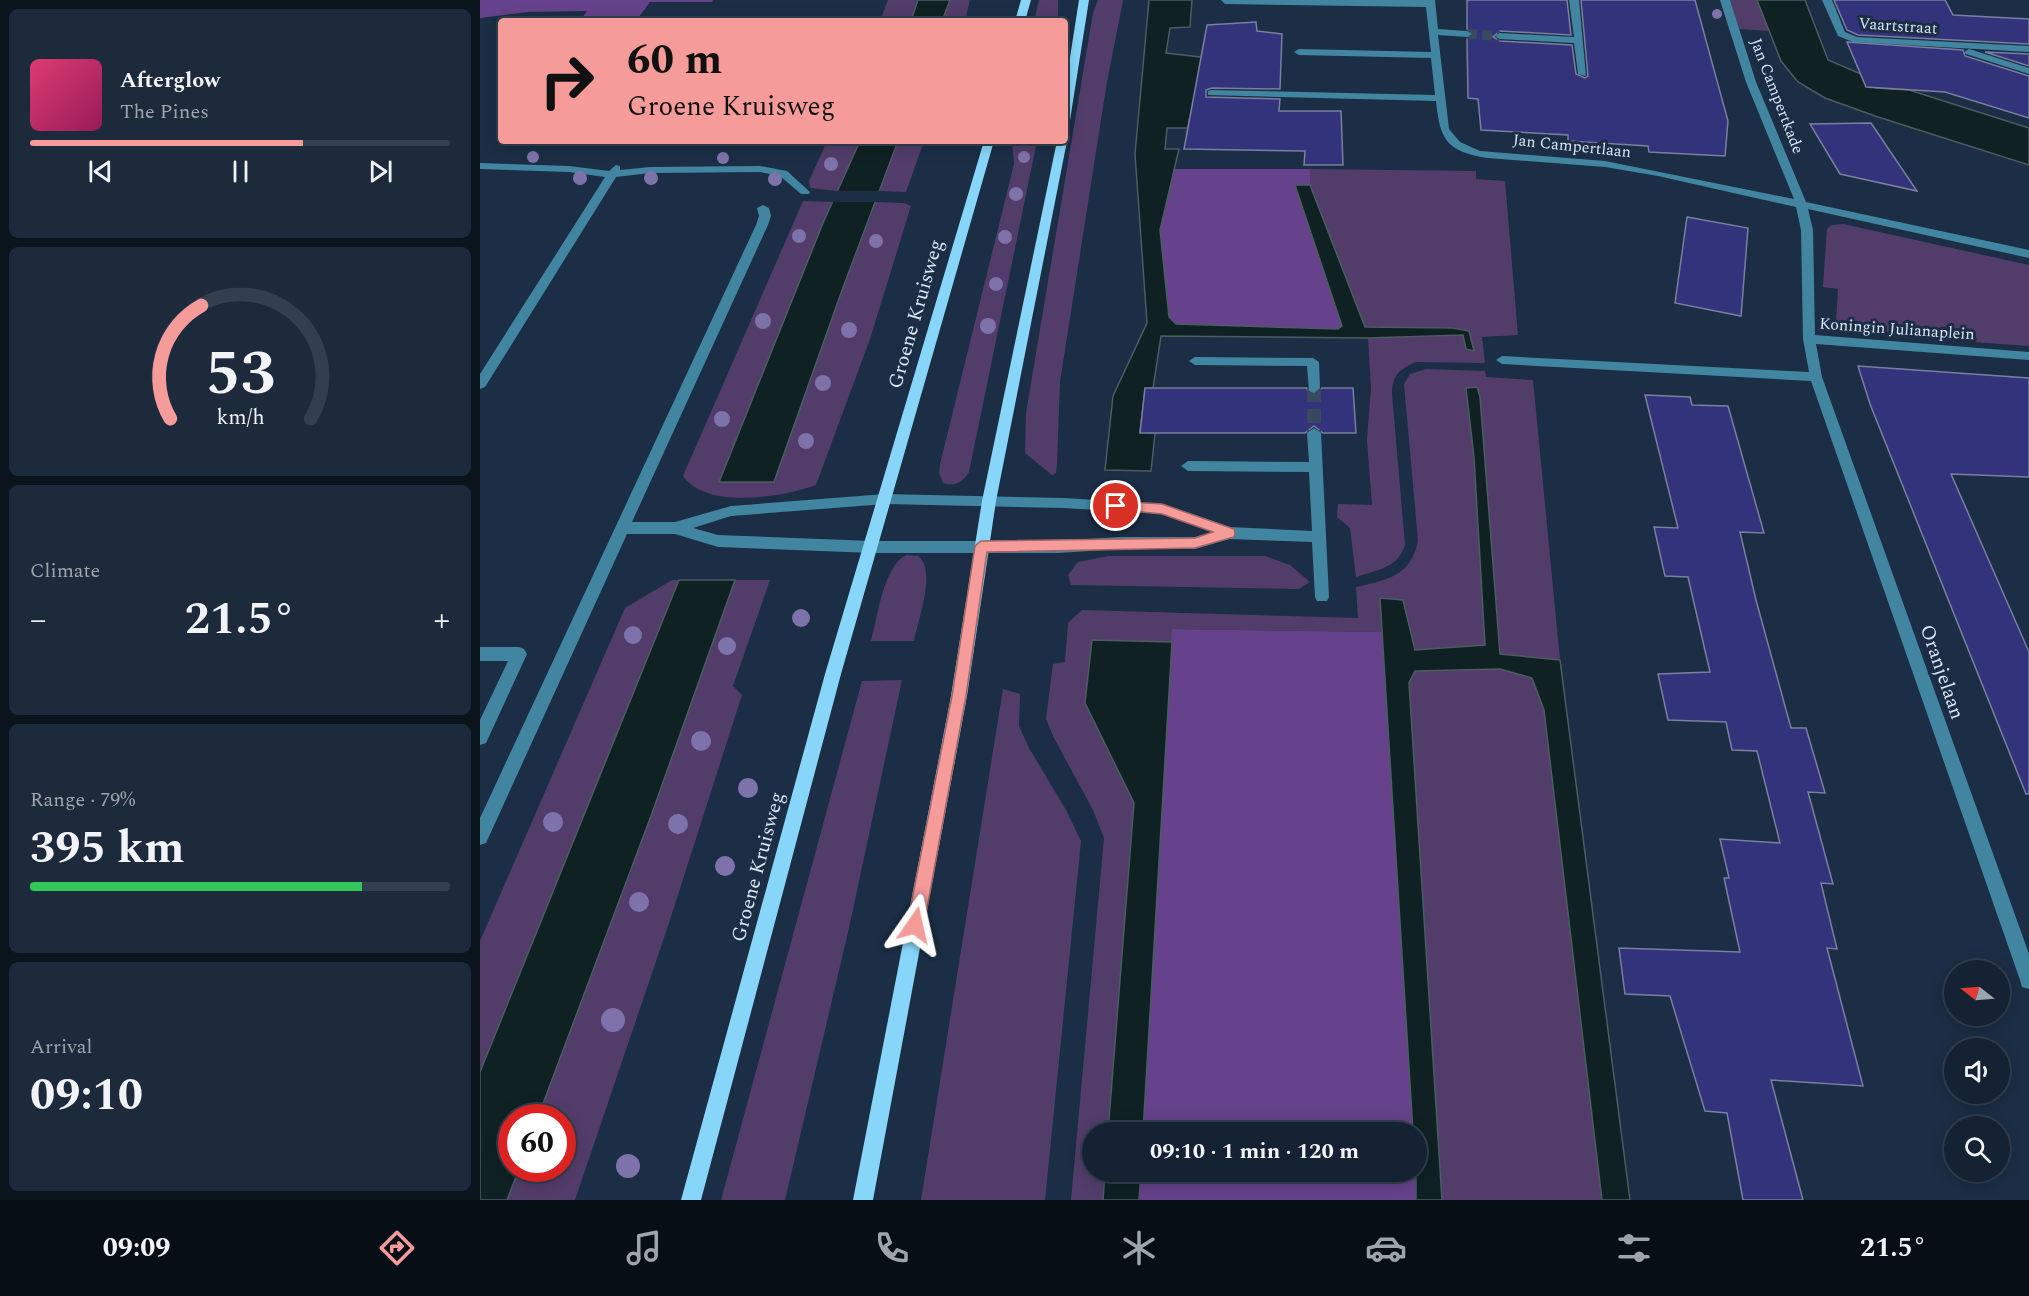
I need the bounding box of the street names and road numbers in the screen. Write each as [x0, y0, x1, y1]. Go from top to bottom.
street label: Vaartstraat [1858, 11, 1939, 41]
street label: Jan Campertkade [1744, 35, 1810, 157]
street label: Jan Campertlaan [1512, 128, 1632, 164]
street label: Groene Kruisweg [880, 236, 952, 392]
street label: Koningin Julianaplein [1818, 312, 1976, 346]
street label: Oranjelaan [1912, 620, 1972, 724]
street label: Groene Kruisweg [724, 789, 792, 945]

